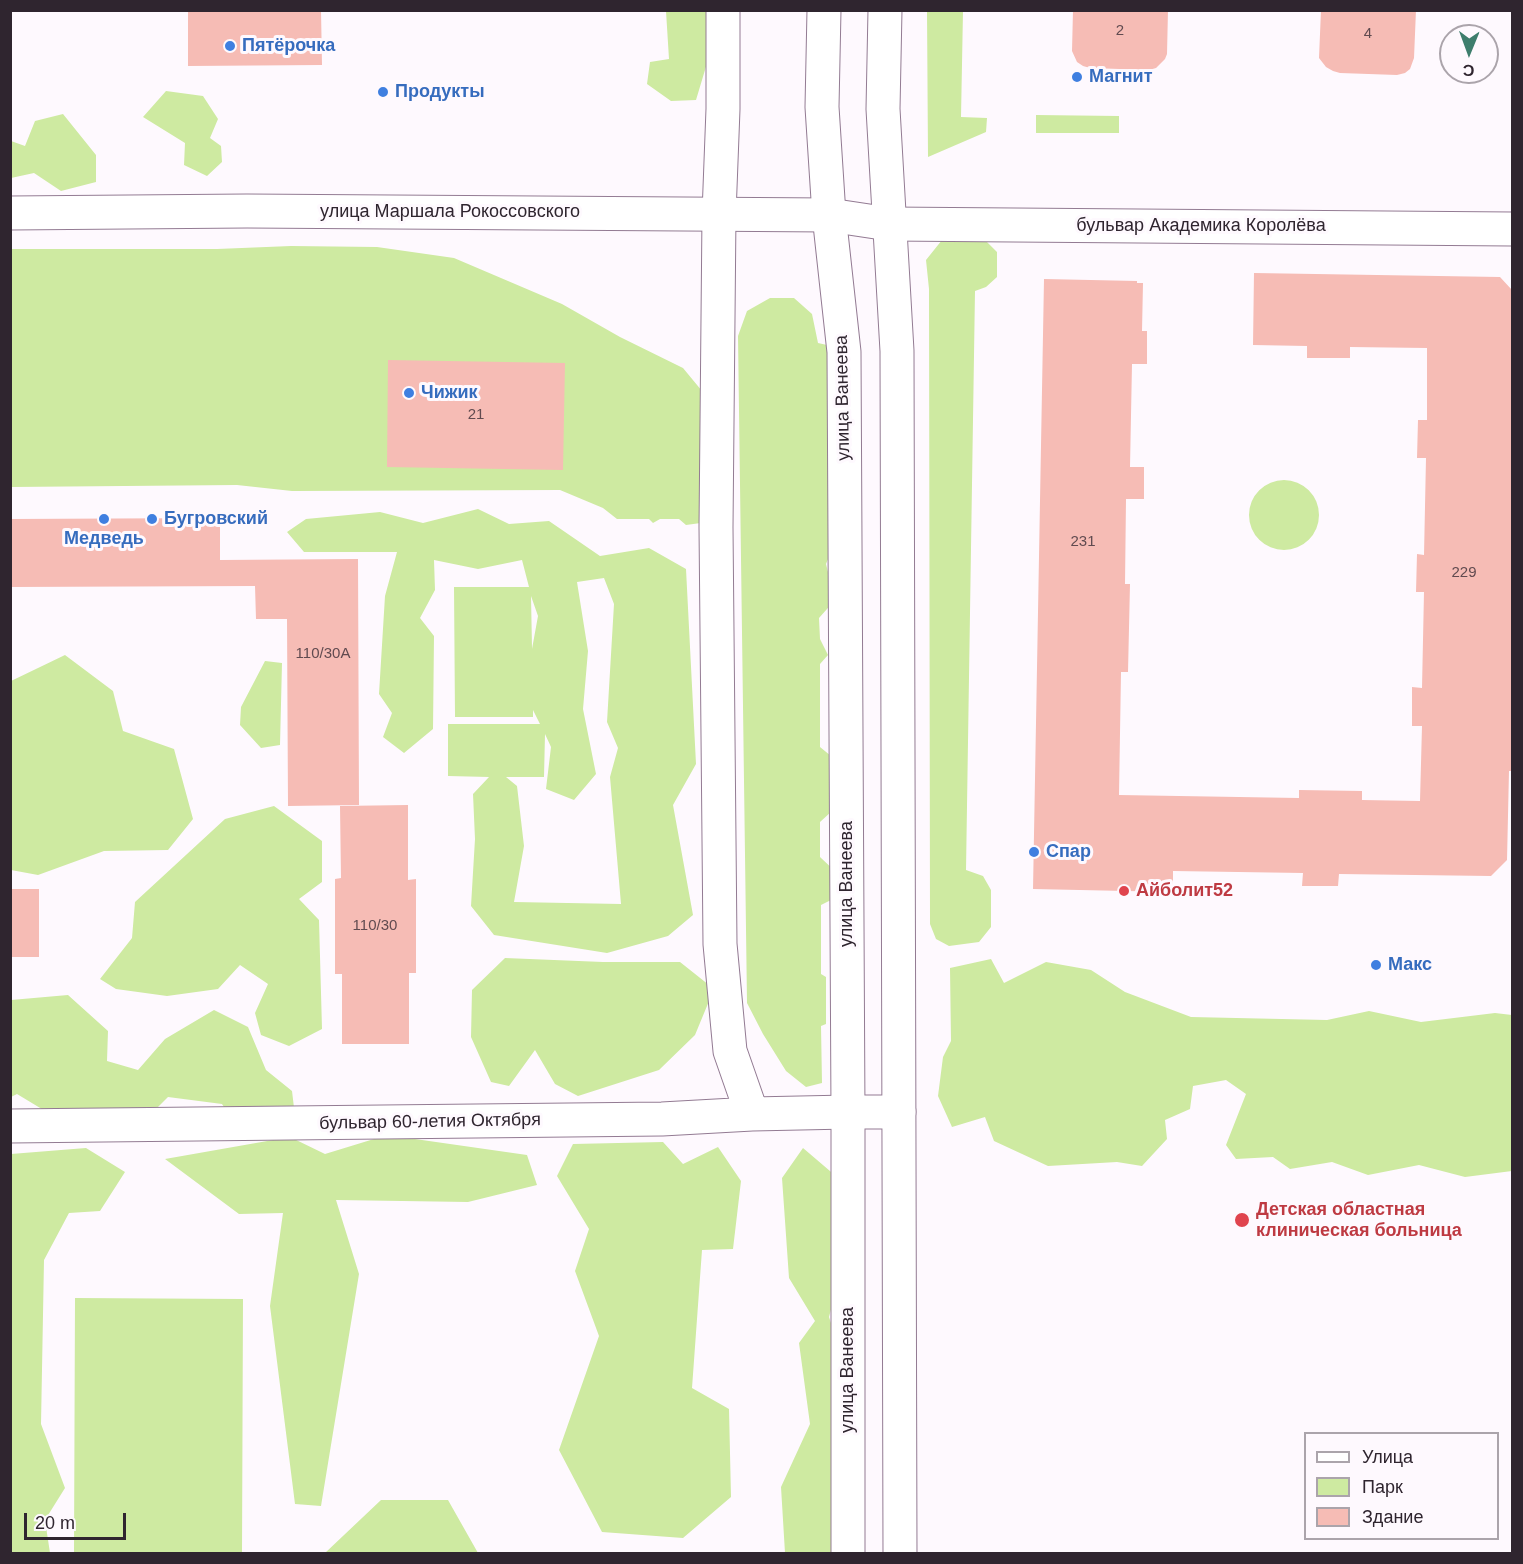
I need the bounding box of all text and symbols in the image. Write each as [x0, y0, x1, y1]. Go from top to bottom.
house number: 2 [1116, 22, 1124, 40]
north arrow [1439, 24, 1499, 84]
house number: 4 [1364, 25, 1372, 43]
place label: Пятёрочка [242, 35, 335, 57]
marker: Пятёрочка [223, 39, 237, 53]
text: С [1463, 62, 1475, 79]
place label: Магнит [1089, 66, 1152, 88]
marker: Магнит [1070, 70, 1084, 84]
place label: Продукты [395, 81, 485, 103]
marker: Продукты [376, 85, 390, 99]
street label: улица Маршала Рокоссовского [320, 201, 580, 223]
street label: бульвар Академика Королёва [1076, 215, 1326, 237]
street label: улица Ванеева [831, 335, 855, 461]
place label: Чижик [421, 382, 478, 404]
marker: Чижик [402, 386, 416, 400]
house number: 21 [468, 406, 484, 424]
place label: Бугровский [164, 508, 268, 530]
marker: Медведь [97, 512, 111, 526]
marker: Бугровский [145, 512, 159, 526]
place label: Медведь [64, 528, 144, 550]
house number: 231 [1070, 533, 1096, 551]
house number: 229 [1451, 564, 1477, 582]
house number: 110/30А [296, 645, 350, 663]
street label: улица Ванеева [836, 821, 858, 947]
place label: Спар [1046, 841, 1091, 863]
marker: Спар [1027, 845, 1041, 859]
place label: Айболит52 [1136, 880, 1233, 902]
marker: Айболит52 [1117, 884, 1131, 898]
house number: 110/30 [353, 917, 397, 935]
place label: Макс [1388, 954, 1432, 976]
marker: Макс [1369, 958, 1383, 972]
street label: бульвар 60-летия Октября [319, 1109, 541, 1135]
place label: Детская областная клиническая больница [1256, 1199, 1462, 1242]
marker: Детская областная клиническая больница [1233, 1211, 1251, 1229]
street label: улица Ванеева [837, 1307, 859, 1433]
legend [1304, 1432, 1499, 1540]
text: Улица [1362, 1447, 1413, 1467]
text: Парк [1362, 1477, 1403, 1497]
scale bar [27, 1501, 129, 1539]
text: Здание [1362, 1507, 1423, 1527]
text: 20 m [35, 1513, 75, 1533]

